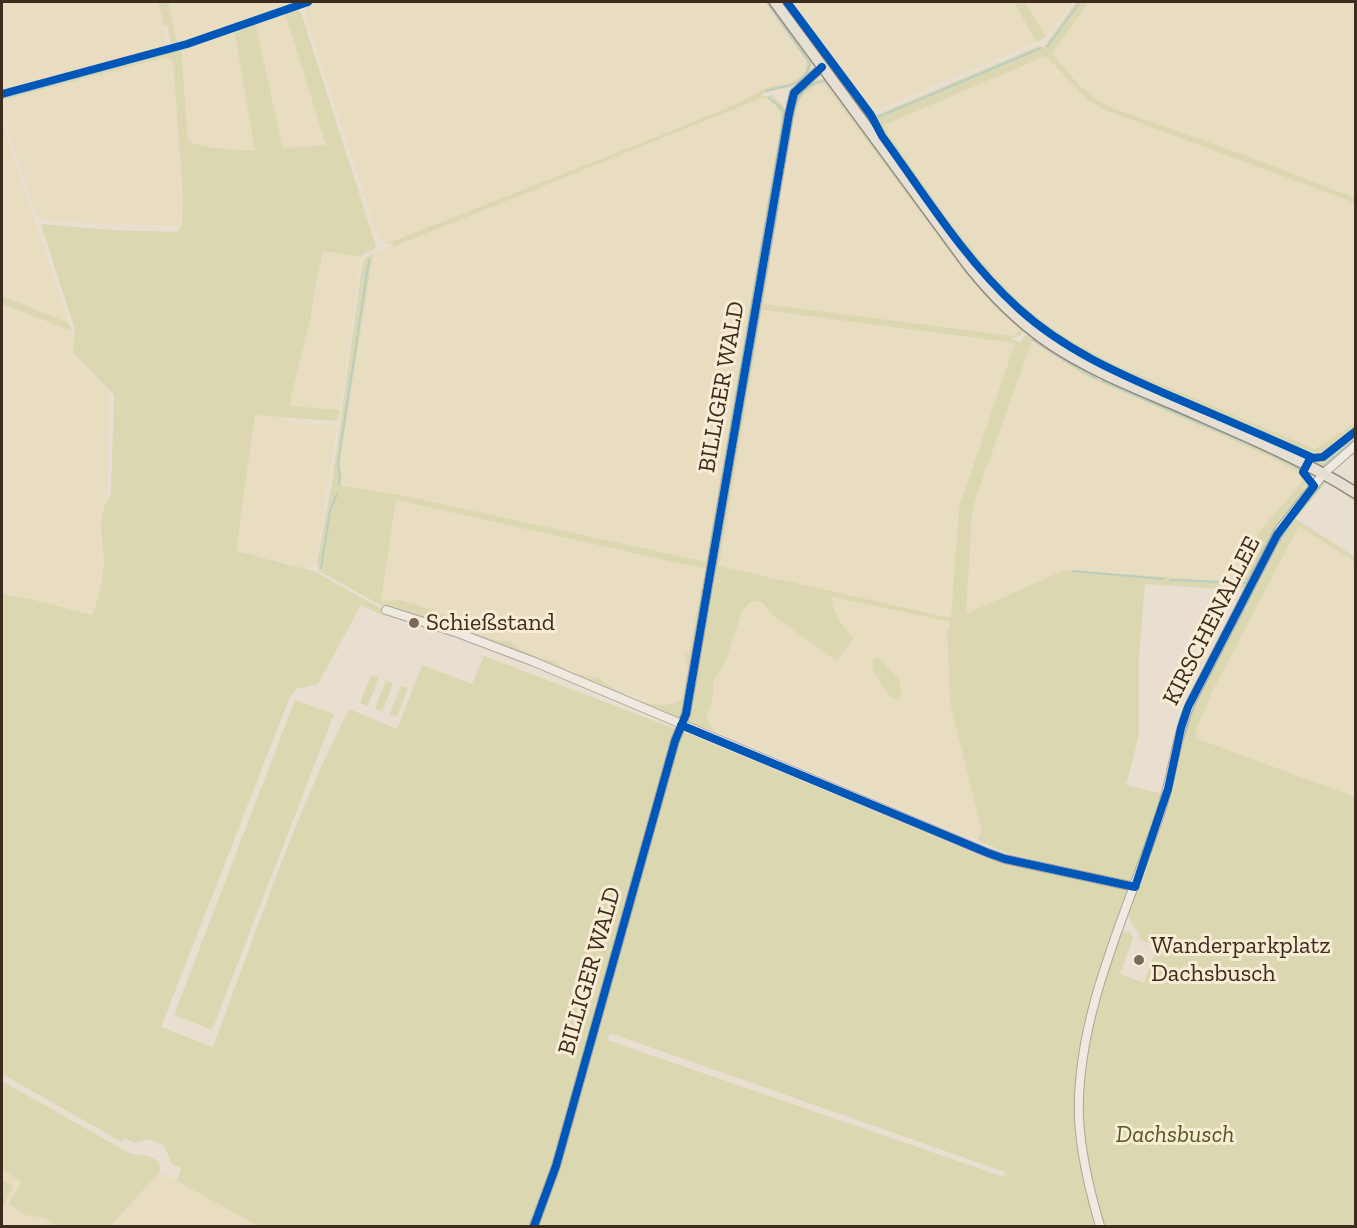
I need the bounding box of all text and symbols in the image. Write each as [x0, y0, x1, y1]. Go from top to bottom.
street label: BILLIGER WALD [693, 299, 751, 475]
street label: KIRSCHENALLEE [1157, 532, 1267, 710]
place label: Schießstand [426, 609, 555, 637]
marker: Schießstand [407, 616, 421, 630]
street label: BILLIGER WALD [552, 884, 628, 1058]
place label: Wanderparkplatz Dachsbusch [1151, 932, 1331, 988]
marker: Wanderparkplatz Dachsbusch [1132, 953, 1146, 967]
park label: Dachsbusch [1116, 1121, 1234, 1149]

